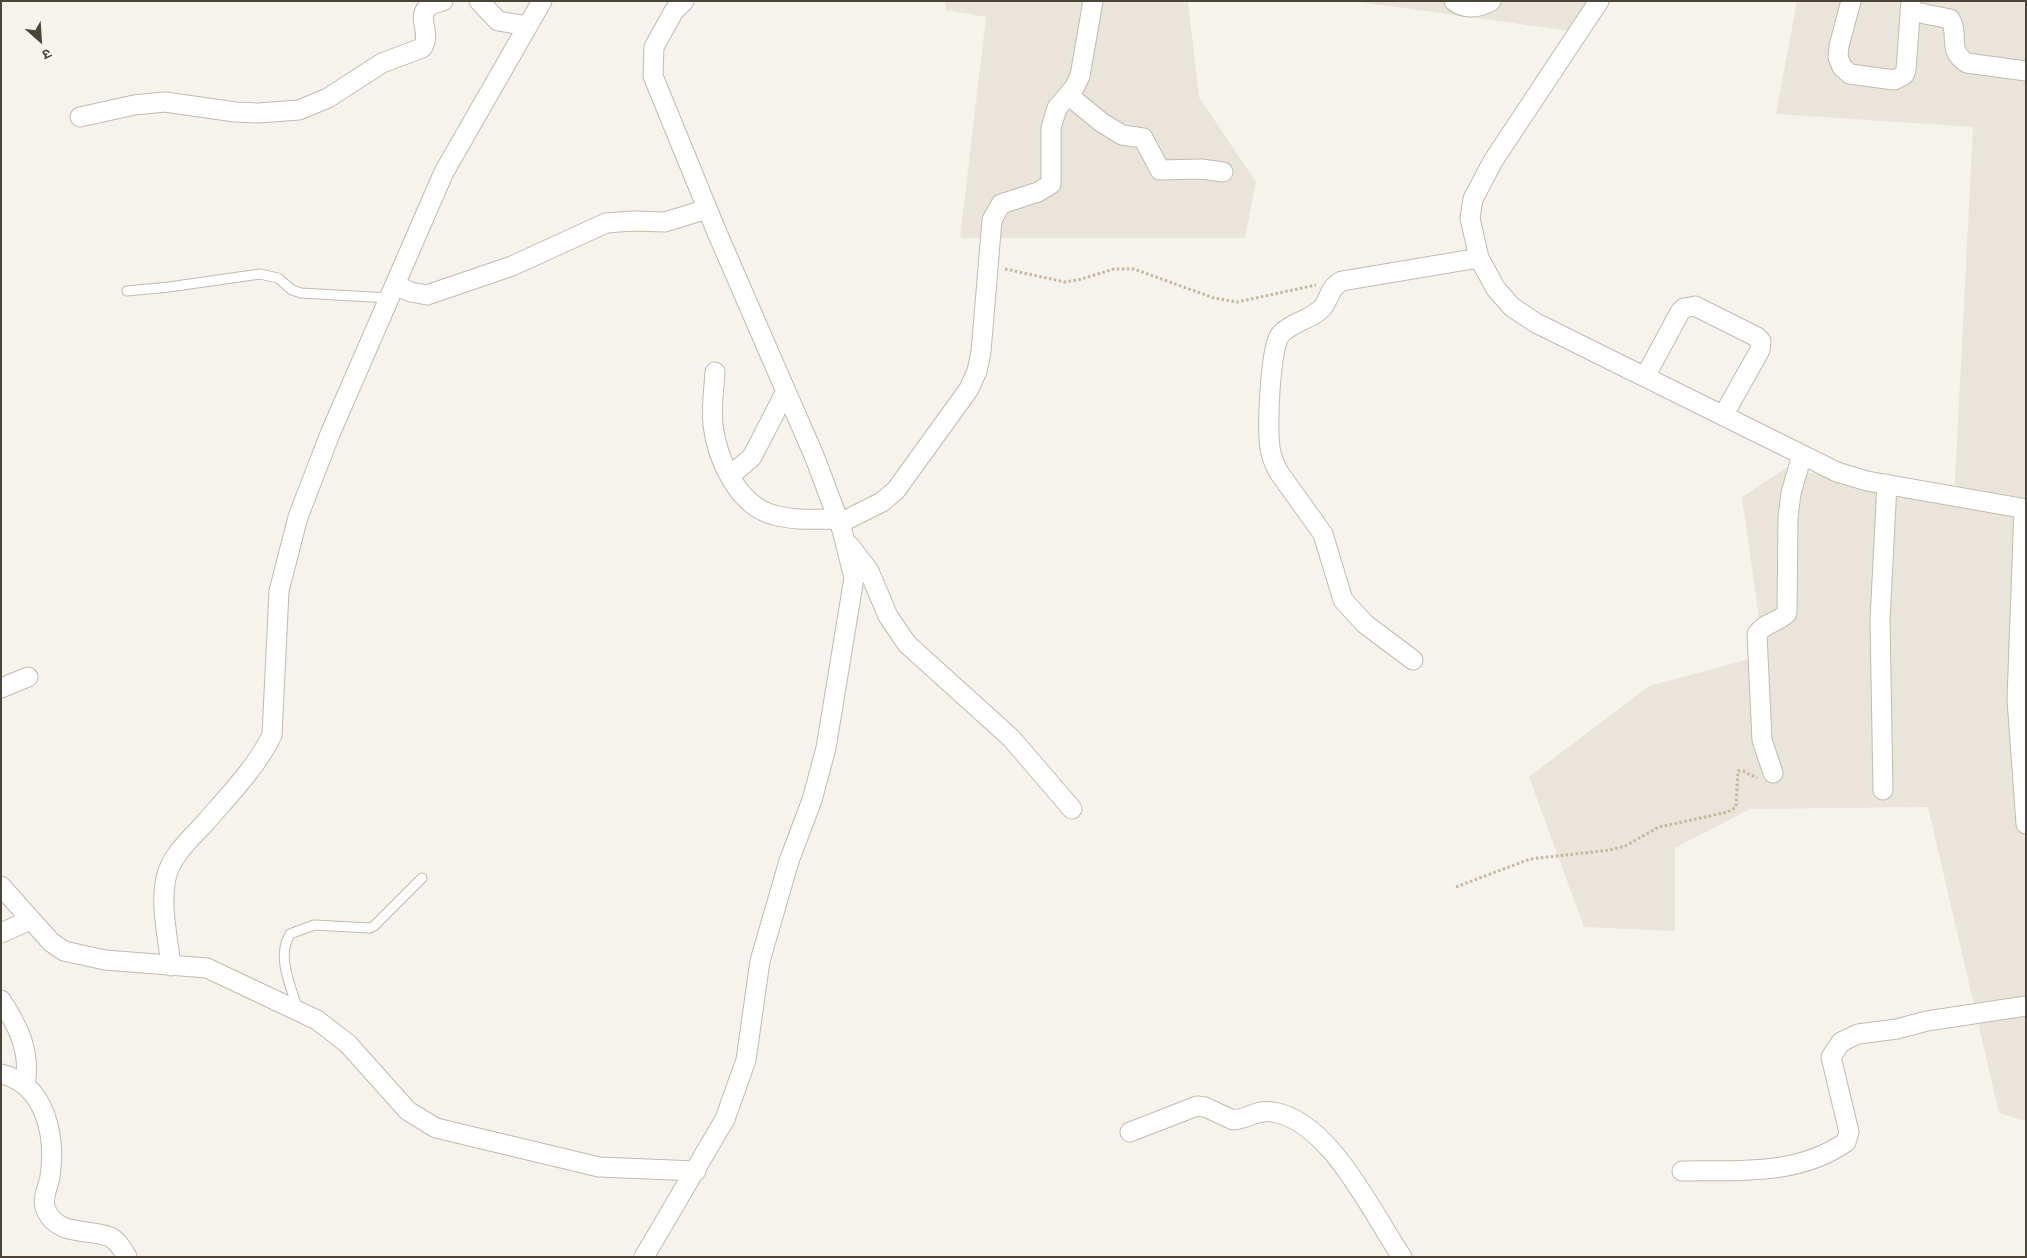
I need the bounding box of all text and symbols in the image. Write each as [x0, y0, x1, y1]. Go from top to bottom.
north arrow [15, 15, 65, 65]
text: उ [39, 44, 54, 63]

